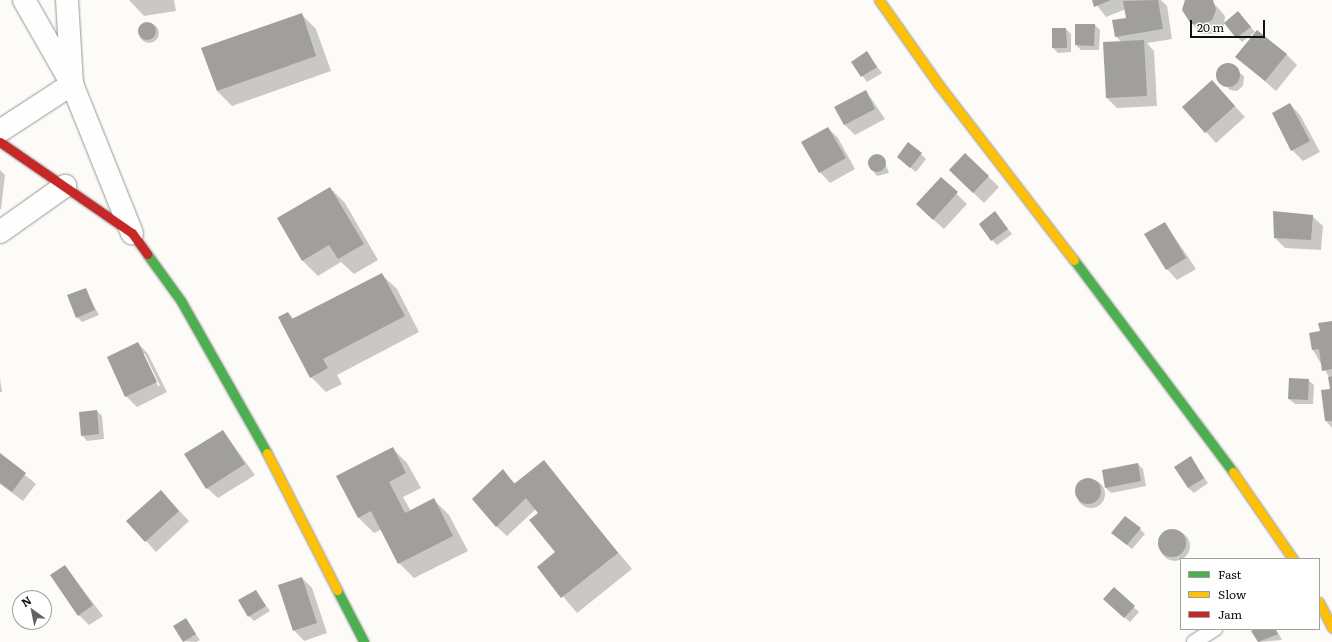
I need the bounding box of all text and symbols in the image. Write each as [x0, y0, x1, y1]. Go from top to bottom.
scale bar [1192, 12, 1267, 38]
text: 20 m [1197, 18, 1224, 36]
legend [1180, 558, 1320, 630]
text: Fast [1218, 565, 1241, 583]
text: Slow [1218, 585, 1246, 603]
north arrow [12, 590, 52, 630]
text: N [18, 592, 34, 610]
text: Jam [1218, 605, 1242, 623]

